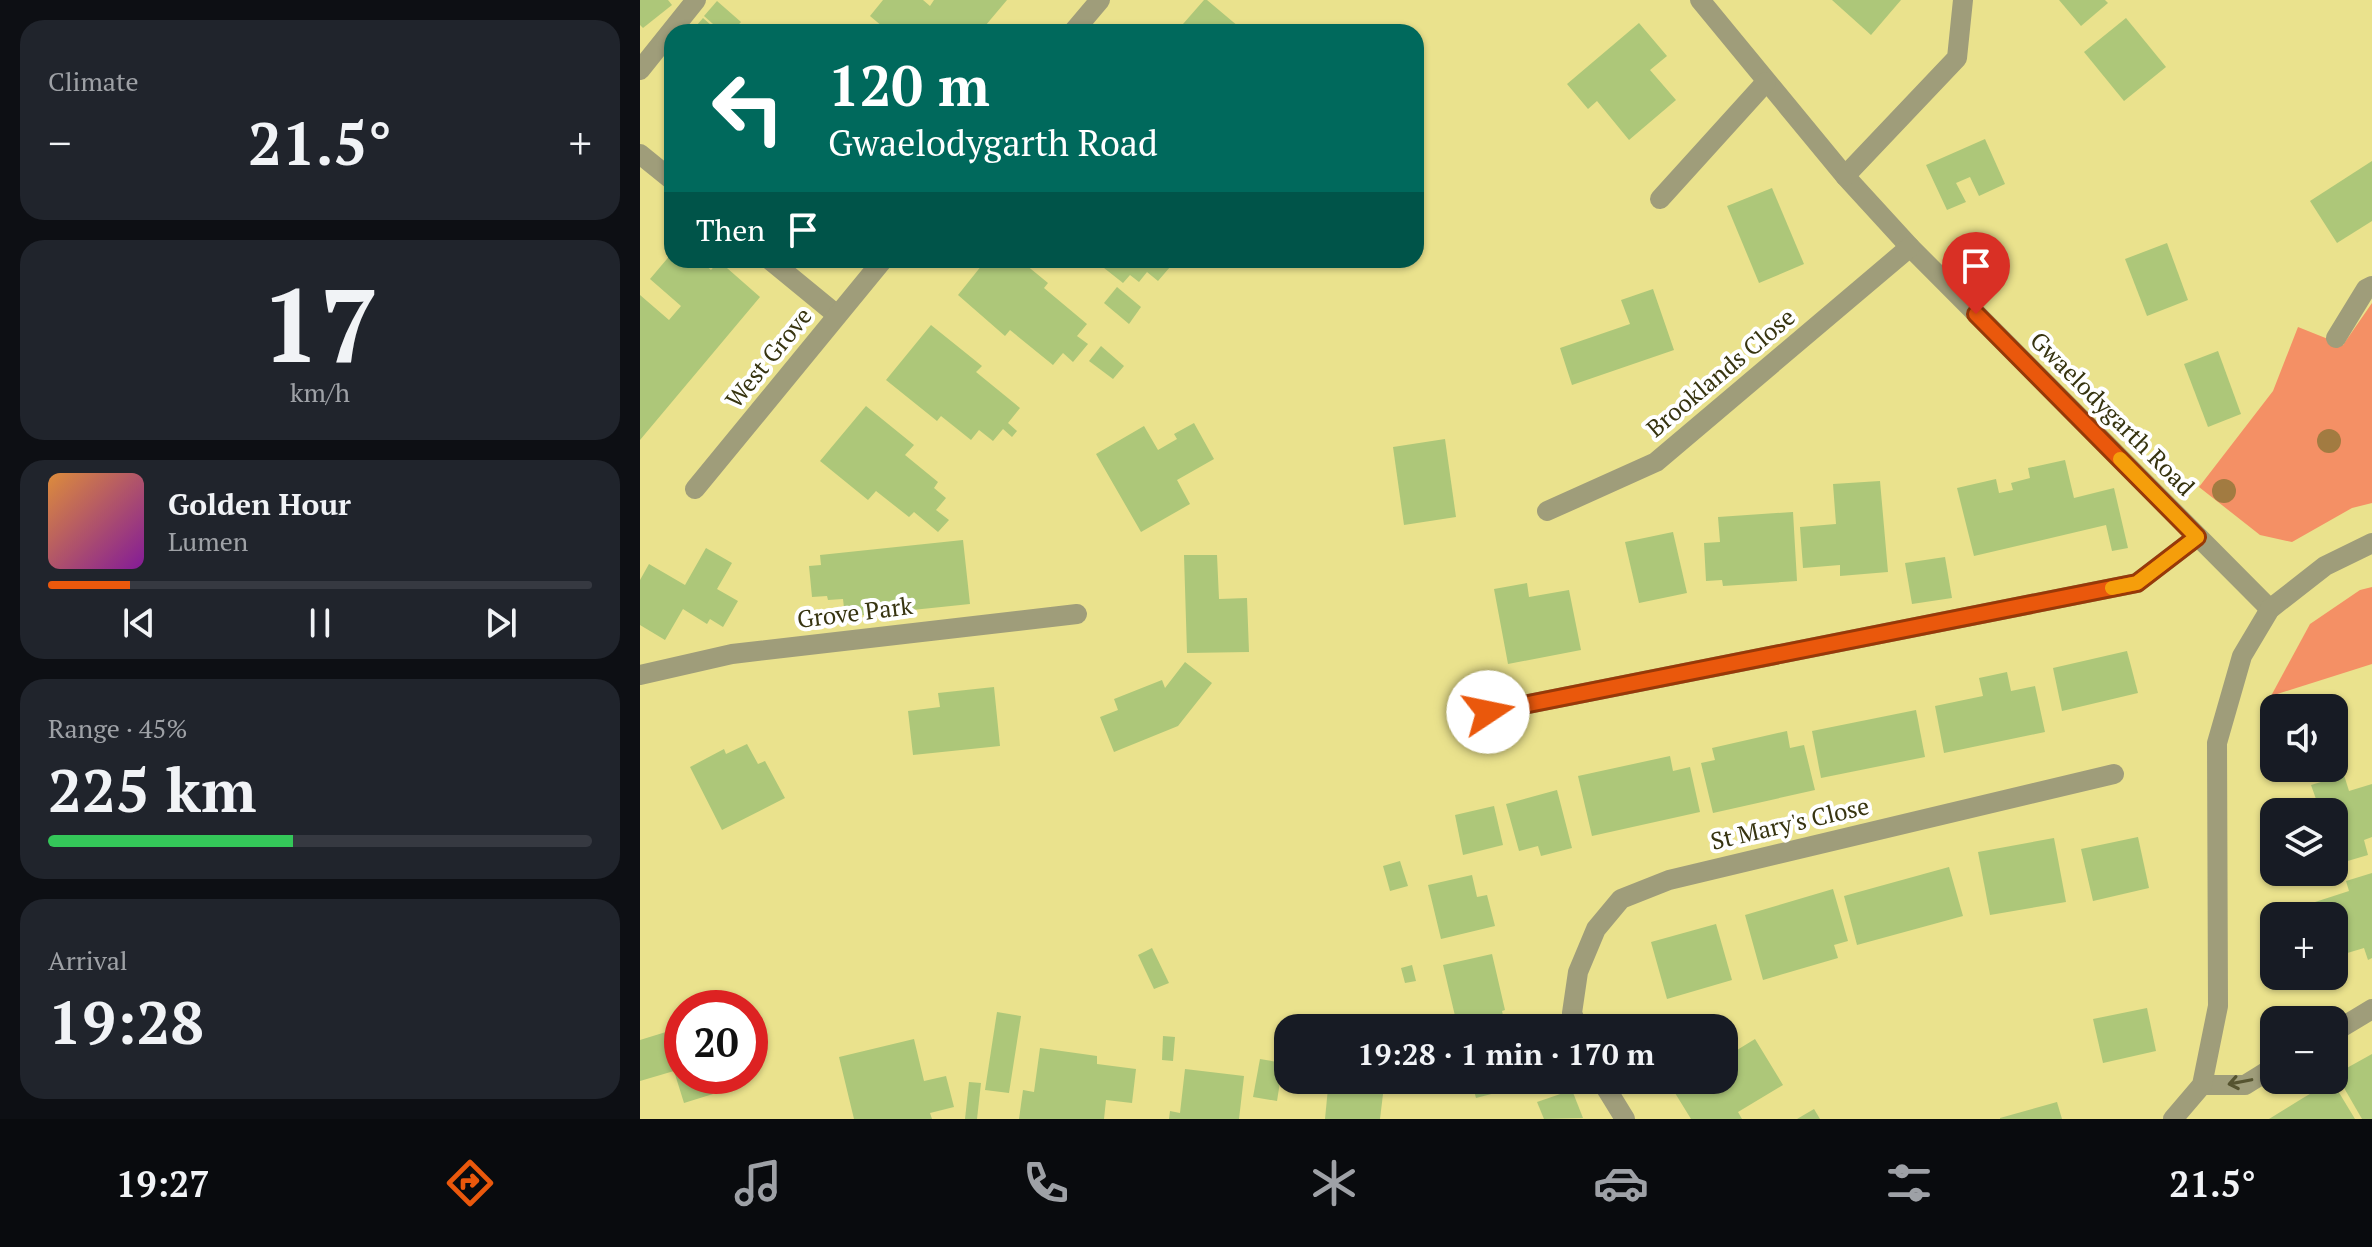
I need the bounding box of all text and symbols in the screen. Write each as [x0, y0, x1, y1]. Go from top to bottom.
text: 120 m [828, 48, 990, 122]
icon: left [696, 56, 800, 160]
text: Climate [48, 64, 139, 98]
text: 21.5° [248, 103, 392, 182]
text: − [48, 113, 71, 172]
text: + [569, 113, 592, 172]
text: Gwaelodygarth Road [828, 119, 1158, 166]
icon: arrive [781, 208, 825, 252]
text: Then [696, 210, 765, 250]
pin [1942, 232, 2010, 314]
icon: arrive [1954, 244, 1998, 288]
text: 17 [261, 254, 379, 392]
street label: West Grove [718, 301, 819, 414]
street label: Brooklands Close [1639, 301, 1801, 444]
street label: Gwaelodygarth Road [2024, 324, 2202, 502]
text: km/h [290, 375, 350, 409]
text: Golden Hour [168, 484, 351, 524]
text: Lumen [168, 524, 248, 558]
street label: Grove Park [795, 589, 915, 635]
icon: previous [117, 601, 161, 645]
icon: pause [298, 601, 342, 645]
icon: next [479, 601, 523, 645]
position arrow [1446, 670, 1530, 754]
map controls [2260, 694, 2348, 1094]
button: sound [2260, 694, 2348, 782]
text: Range · 45% [48, 711, 187, 745]
text: 225 km [48, 750, 256, 829]
street label: St Mary's Close [1707, 789, 1872, 857]
button: layers [2260, 798, 2348, 886]
button: + [2260, 902, 2348, 990]
text: Arrival [48, 943, 128, 977]
text: 19:28 [48, 982, 204, 1061]
speed limit sign: 20 [664, 990, 768, 1094]
button: − [2260, 1006, 2348, 1094]
text: 19:28 · 1 min · 170 m [1358, 1034, 1654, 1074]
one-way arrow [2228, 1076, 2253, 1091]
icon: directions [442, 1155, 498, 1211]
icon: music [730, 1155, 786, 1211]
icon: phone [1018, 1155, 1074, 1211]
icon: climate [1306, 1155, 1362, 1211]
icon: car [1593, 1155, 1649, 1211]
icon: filters [1881, 1155, 1937, 1211]
text: 19:27 [116, 1160, 210, 1207]
text: 21.5° [2169, 1160, 2256, 1207]

